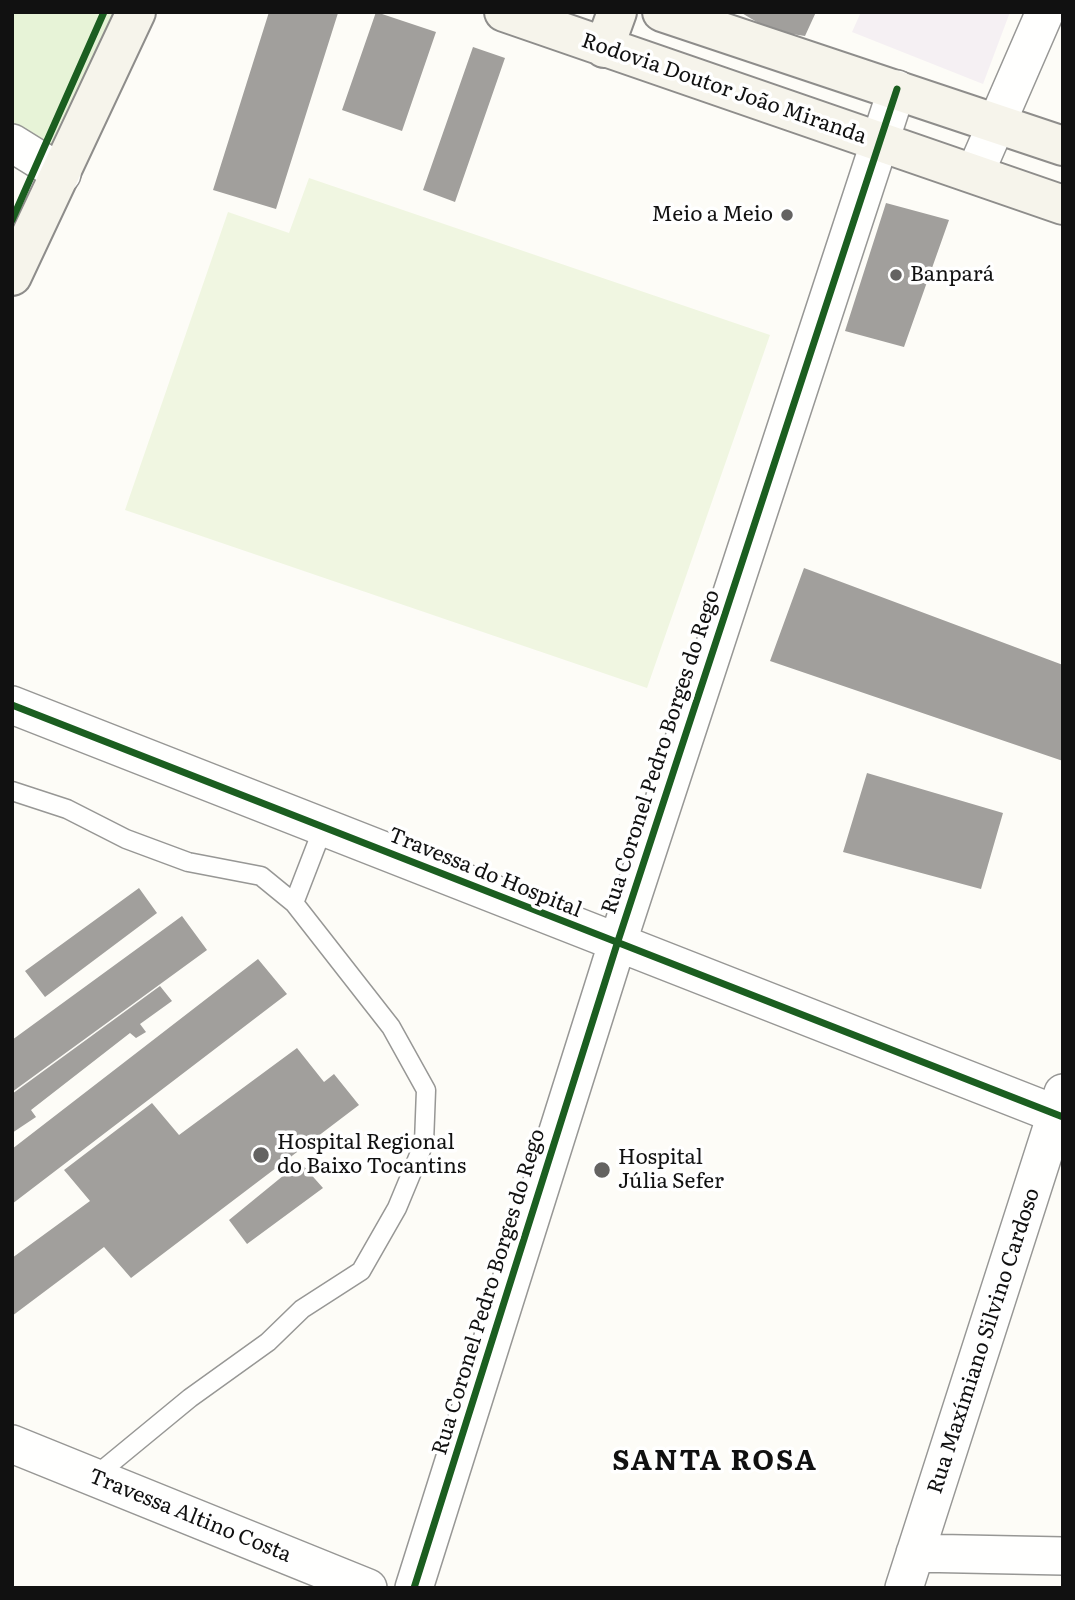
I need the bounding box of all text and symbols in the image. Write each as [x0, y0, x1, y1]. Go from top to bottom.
street label: Rodovia Doutor João Miranda [578, 28, 870, 150]
place label: Meio a Meio [652, 202, 773, 228]
marker: Meio a Meio [779, 207, 795, 223]
place label: Banpará [910, 262, 994, 288]
marker: Banpará [888, 267, 904, 283]
street label: Rua Coronel Pedro Borges do Rego [597, 587, 725, 917]
street label: Travessa do Hospital [385, 823, 585, 923]
street label: Rua Coronel Pedro Borges do Rego [427, 1126, 551, 1458]
place label: Hospital Regional do Baixo Tocantins [277, 1130, 466, 1180]
marker: Hospital Regional do Baixo Tocantins [251, 1145, 271, 1165]
place label: Hospital Júlia Sefer [618, 1145, 724, 1195]
marker: Hospital Júlia Sefer [592, 1160, 612, 1180]
street label: Rua Maxímiano Silvino Cardoso [923, 1185, 1045, 1497]
district label: SANTA ROSA [613, 1445, 817, 1479]
street label: Travessa Altino Costa [85, 1464, 295, 1568]

